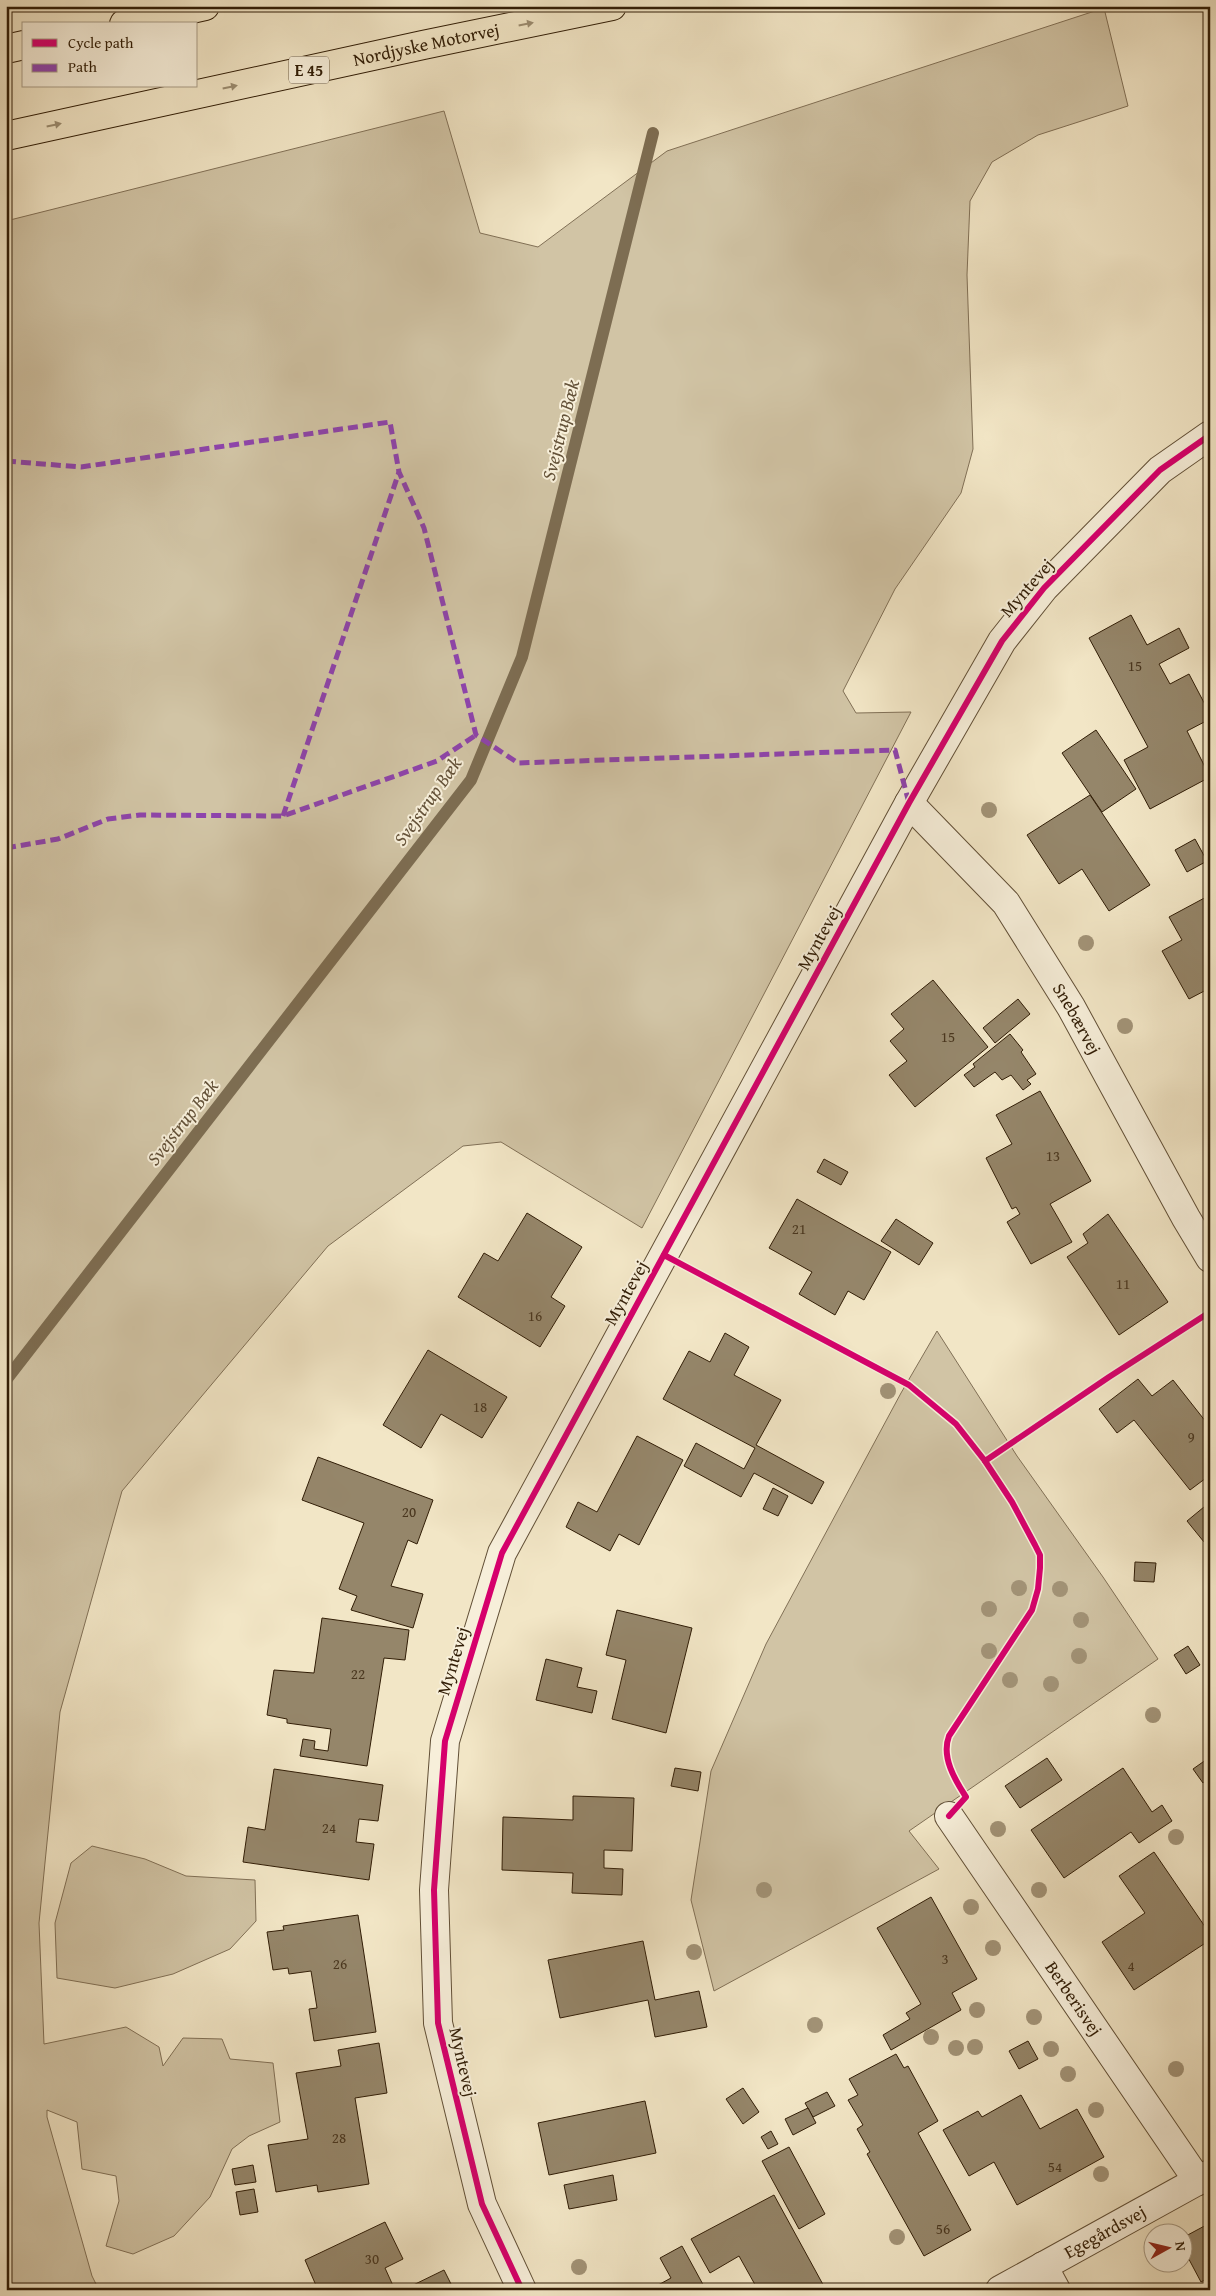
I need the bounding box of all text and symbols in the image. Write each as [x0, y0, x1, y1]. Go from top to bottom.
street label: Nordjyske Motorvej [350, 16, 502, 73]
one-way arrow [518, 20, 533, 28]
legend [22, 22, 198, 88]
text: Cycle path [68, 32, 134, 53]
text: Path [68, 56, 97, 77]
road number: E 45 [289, 56, 329, 84]
one-way arrow [222, 83, 237, 91]
one-way arrow [46, 121, 61, 129]
water label: Svejstrup Bæk [534, 376, 586, 483]
street label: Myntevej [993, 552, 1060, 623]
house number: 15 [1128, 655, 1142, 676]
water label: Svejstrup Bæk [386, 751, 468, 851]
street label: Myntevej [790, 900, 847, 975]
street label: Snebærvej [1046, 977, 1108, 1059]
house number: 15 [941, 1026, 955, 1047]
water label: Svejstrup Bæk [139, 1073, 225, 1171]
house number: 13 [1046, 1145, 1060, 1166]
house number: 21 [792, 1218, 806, 1239]
street label: Myntevej [597, 1255, 654, 1330]
house number: 11 [1116, 1273, 1130, 1294]
house number: 16 [528, 1305, 542, 1326]
house number: 18 [473, 1396, 487, 1417]
house number: 9 [1187, 1426, 1195, 1447]
house number: 20 [402, 1501, 416, 1522]
street label: Myntevej [429, 1623, 476, 1698]
house number: 22 [351, 1663, 365, 1684]
house number: 24 [322, 1817, 336, 1838]
house number: 3 [941, 1948, 949, 1969]
house number: 26 [333, 1953, 347, 1974]
street label: Berberisvej [1039, 1955, 1109, 2041]
house number: 4 [1127, 1955, 1135, 1976]
street label: Myntevej [442, 2025, 485, 2099]
house number: 28 [332, 2127, 346, 2148]
house number: 54 [1048, 2156, 1062, 2177]
street label: Egegårdsvej [1059, 2198, 1151, 2265]
house number: 56 [936, 2218, 950, 2239]
north arrow [1144, 2224, 1194, 2274]
text: N [1170, 2240, 1192, 2253]
house number: 30 [365, 2248, 379, 2269]

